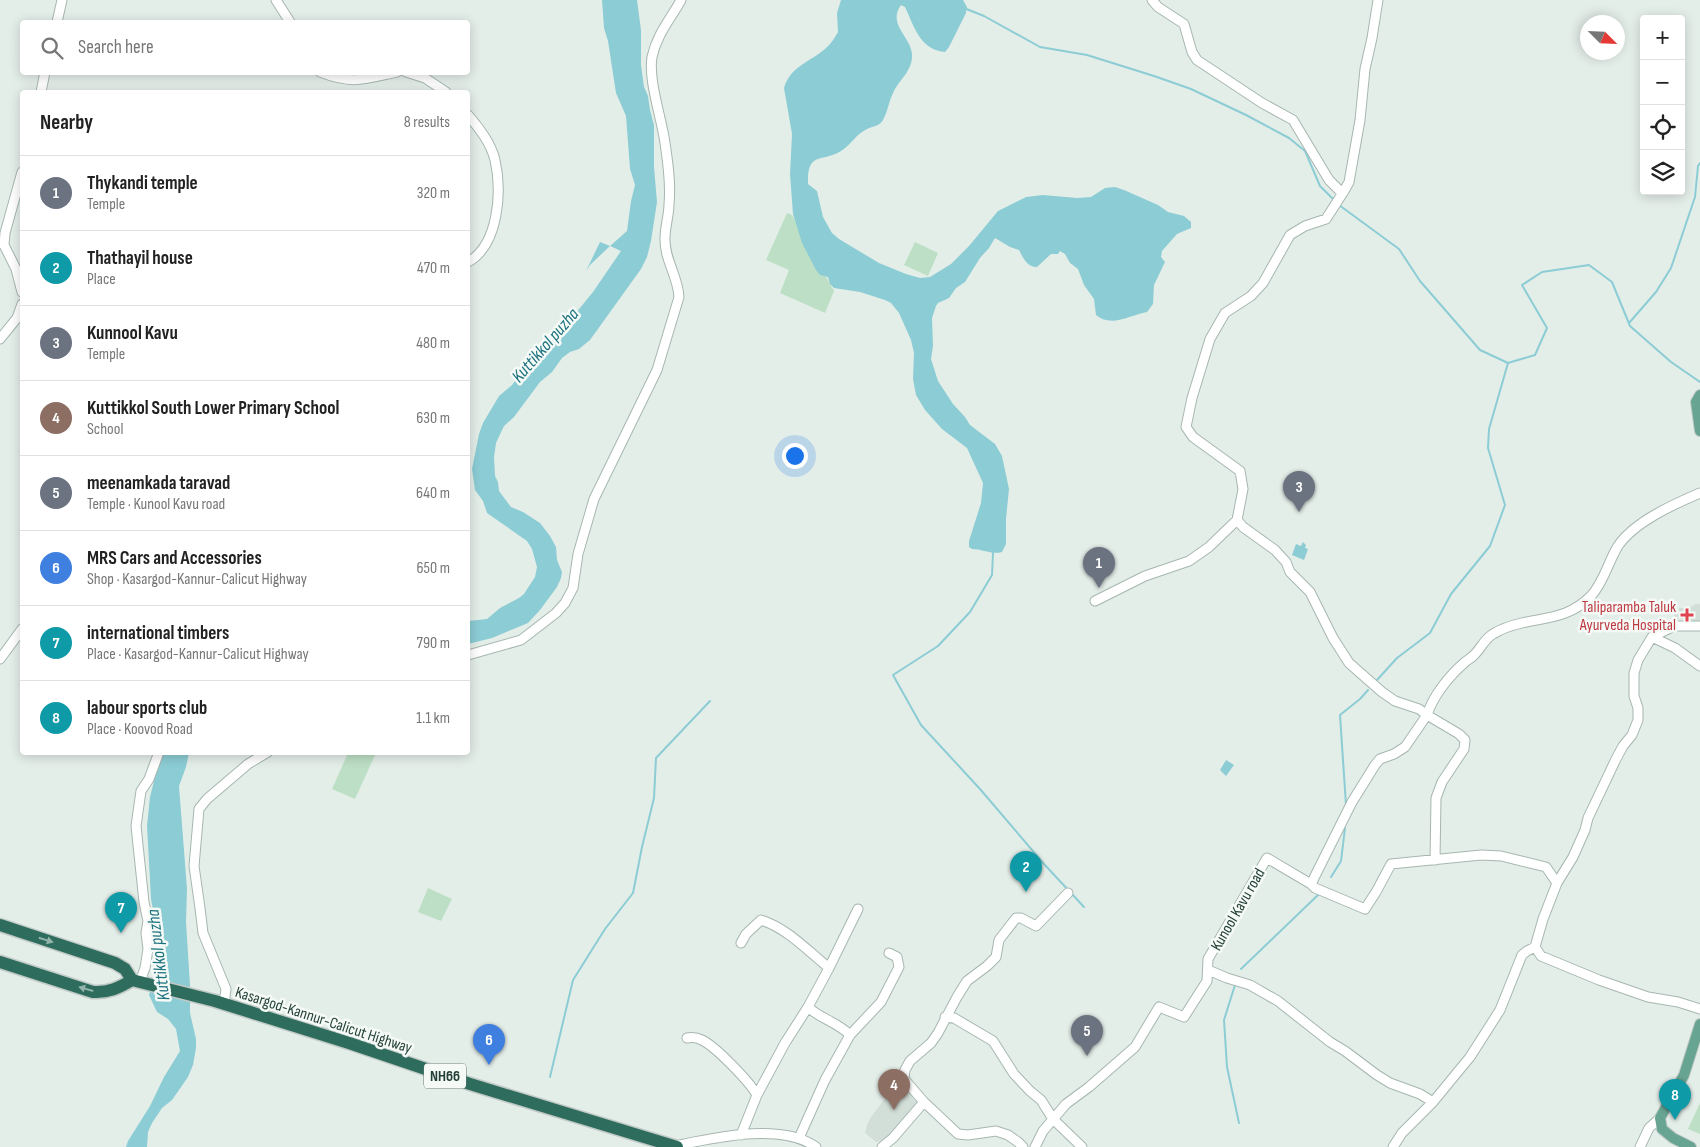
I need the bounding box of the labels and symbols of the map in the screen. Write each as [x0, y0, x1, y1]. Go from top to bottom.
north arrow [1580, 15, 1625, 60]
water label: Kuttikkol puzha [507, 303, 584, 387]
your location [782, 443, 808, 469]
pin: 3 [1283, 471, 1315, 512]
pin: 1 [1083, 547, 1115, 588]
place label: Taliparamba Taluk Ayurveda Hospital [1579, 598, 1676, 635]
marker: Taliparamba Taluk Ayurveda Hospital [1680, 608, 1694, 622]
pin: 2 [1010, 851, 1042, 892]
street label: Kunool Kavu road [1207, 865, 1269, 954]
pin: 7 [105, 892, 137, 933]
water label: Kuttikkol puzha [142, 908, 174, 1002]
one-way arrow [39, 937, 54, 944]
street label: Kasargod-Kannur-Calicut Highway [233, 983, 414, 1058]
one-way arrow [79, 985, 94, 993]
pin: 5 [1071, 1015, 1103, 1056]
pin: 6 [473, 1024, 505, 1065]
road number: NH66 [424, 1064, 466, 1088]
pin: 4 [878, 1069, 910, 1110]
pin: 8 [1659, 1079, 1691, 1120]

